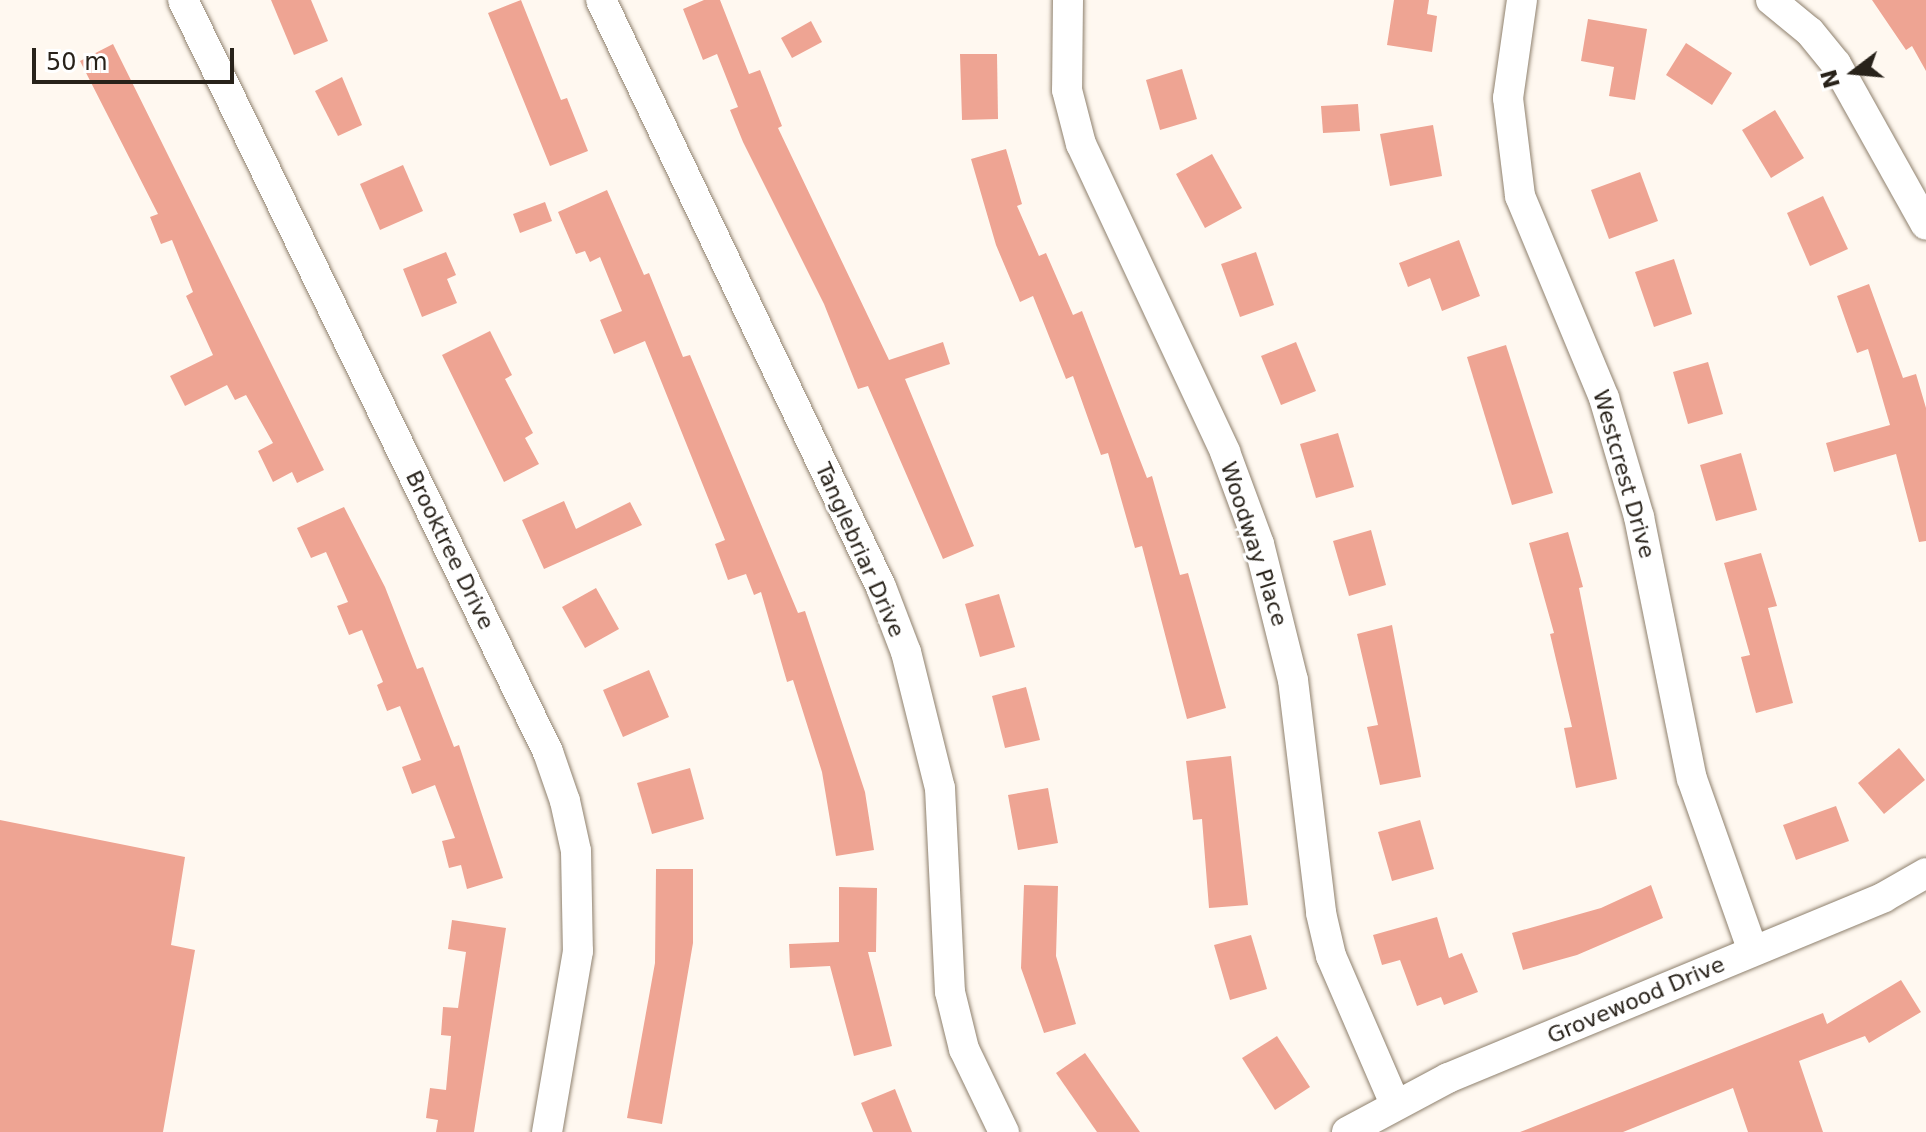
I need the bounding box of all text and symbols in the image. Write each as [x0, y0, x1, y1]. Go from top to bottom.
scale bar [36, 32, 238, 82]
north arrow [1814, 32, 1894, 112]
text: 50 m [46, 48, 108, 76]
text: N [1816, 66, 1845, 91]
street label: Westcrest Drive [1587, 387, 1661, 561]
street label: Woodway Place [1215, 458, 1293, 630]
street label: Tanglebriar Drive [810, 459, 910, 641]
street label: Brooktree Drive [400, 466, 500, 634]
street label: Grovewood Drive [1543, 951, 1729, 1049]

